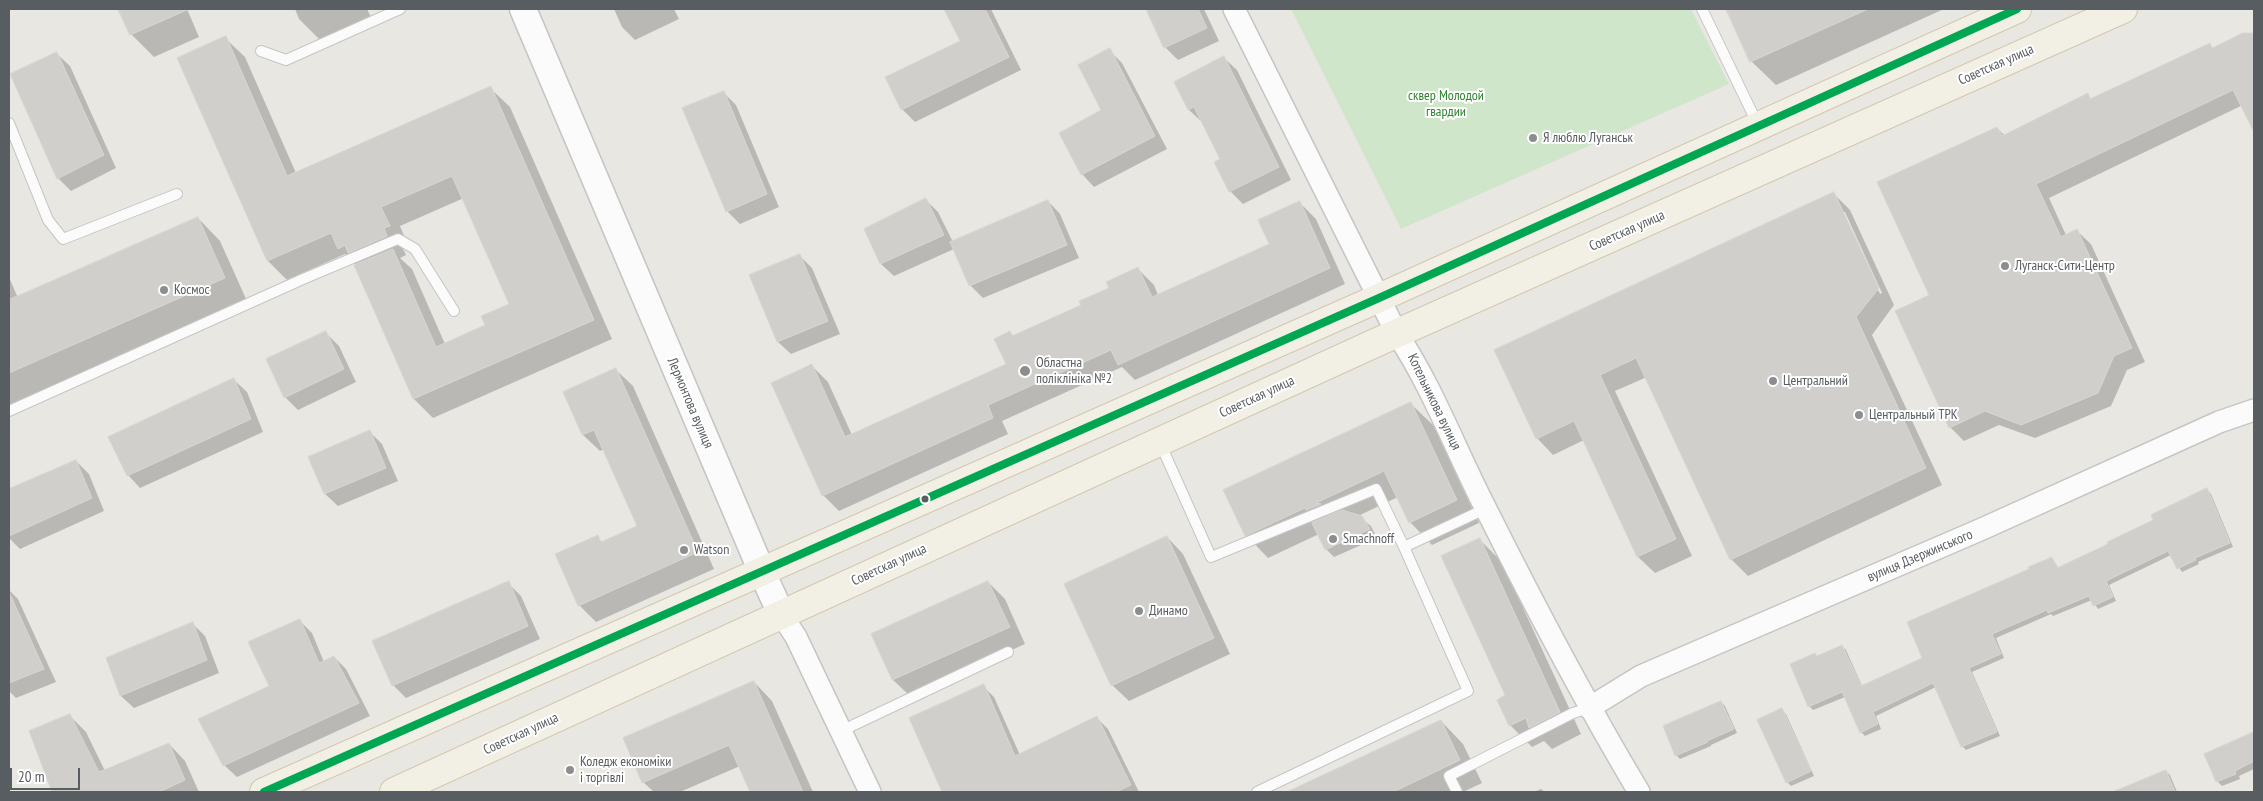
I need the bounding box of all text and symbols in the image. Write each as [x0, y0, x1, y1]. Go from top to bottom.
street label: Советская улица [1956, 41, 2036, 89]
park label: сквер Молодой гвардии [1408, 88, 1484, 120]
place label: Я люблю Луганськ [1543, 130, 1633, 146]
marker: Я люблю Луганськ [1527, 132, 1539, 144]
street label: Советская улица [1587, 207, 1667, 255]
place label: Луганск-Сити-Центр [2015, 258, 2115, 274]
marker: Луганск-Сити-Центр [1999, 260, 2011, 272]
place label: Космос [174, 282, 210, 298]
marker: Космос [158, 284, 170, 296]
street label: Котельникова вулиця [1403, 351, 1465, 453]
street label: Лермонтова вулиця [663, 355, 717, 451]
place label: Областна поліклініка №2 [1036, 355, 1112, 388]
marker: Областна поліклініка №2 [1018, 364, 1032, 378]
street label: Советская улица [1217, 372, 1297, 422]
place label: Центральний [1783, 373, 1848, 389]
marker: Центральний [1767, 375, 1779, 387]
place label: Центральный ТРК [1869, 407, 1958, 423]
marker: Центральный ТРК [1853, 409, 1865, 421]
unlabelled marker [920, 494, 930, 504]
street label: вулиця Дзержинського [1865, 526, 1975, 586]
place label: Smachnoff [1343, 531, 1394, 547]
marker: Smachnoff [1327, 533, 1339, 545]
street label: Советская улица [849, 540, 929, 590]
place label: Watson [694, 542, 729, 558]
marker: Watson [678, 544, 690, 556]
place label: Динамо [1149, 603, 1188, 619]
marker: Динамо [1133, 605, 1145, 617]
street label: Советская улица [481, 709, 561, 759]
place label: Коледж економіки і торгівлі [580, 754, 671, 786]
scale bar [12, 758, 82, 790]
marker: Коледж економіки і торгівлі [564, 764, 576, 776]
text: 20 m [18, 767, 44, 786]

